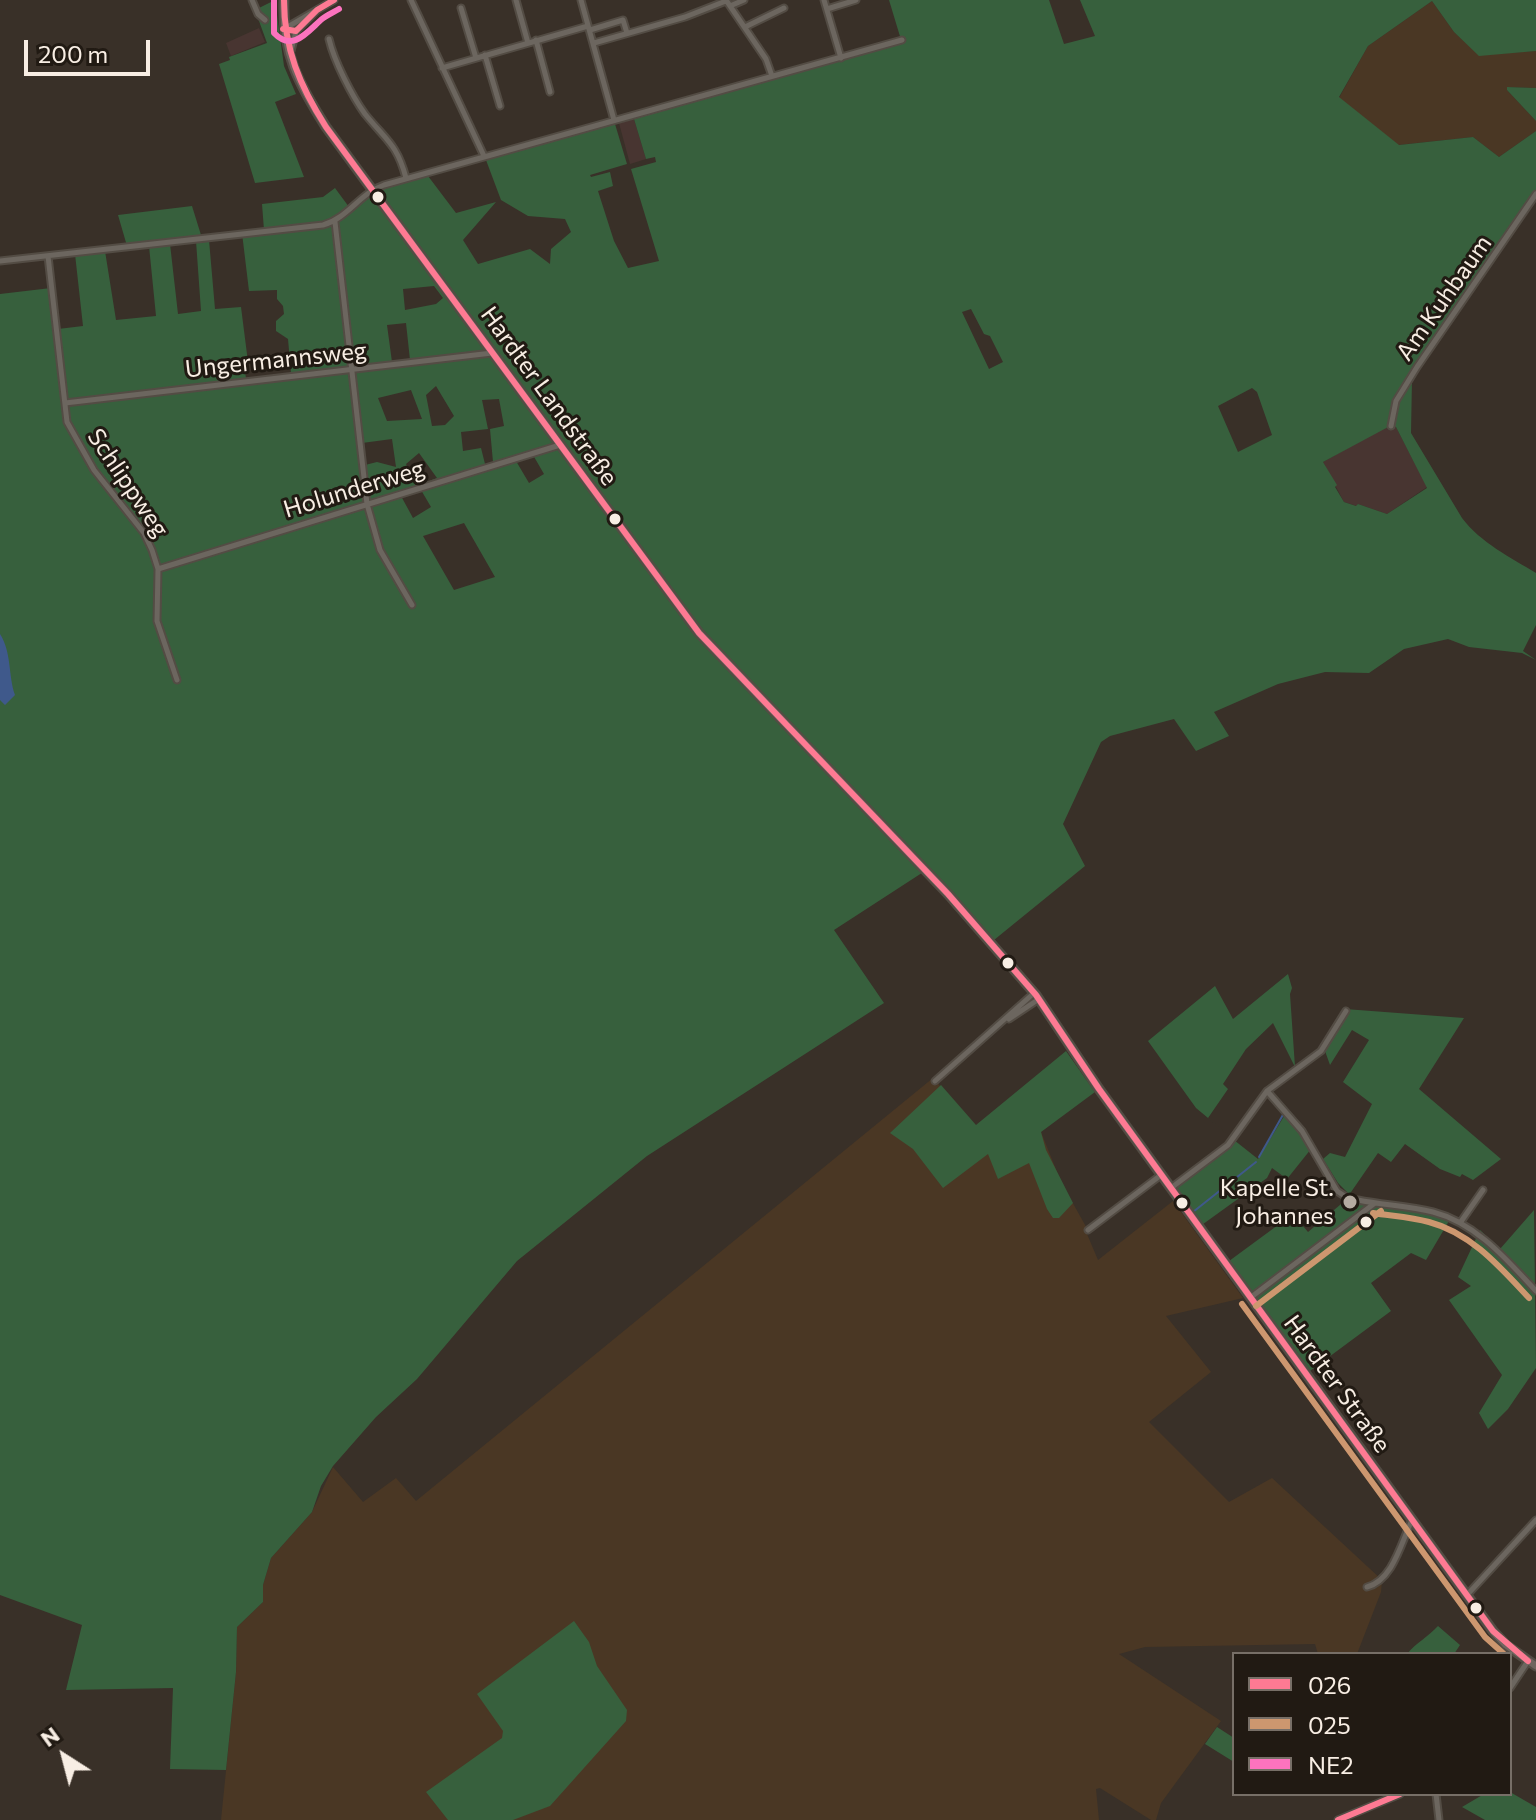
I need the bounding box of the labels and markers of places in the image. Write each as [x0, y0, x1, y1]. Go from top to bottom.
unlabelled marker [370, 189, 386, 205]
unlabelled marker [607, 511, 623, 527]
unlabelled marker [1000, 955, 1016, 971]
place label: Kapelle St. Johannes [1220, 1174, 1334, 1230]
marker: Kapelle St. Johannes [1341, 1193, 1359, 1211]
unlabelled marker [1174, 1195, 1190, 1211]
unlabelled marker [1358, 1214, 1374, 1230]
unlabelled marker [1468, 1600, 1484, 1616]

